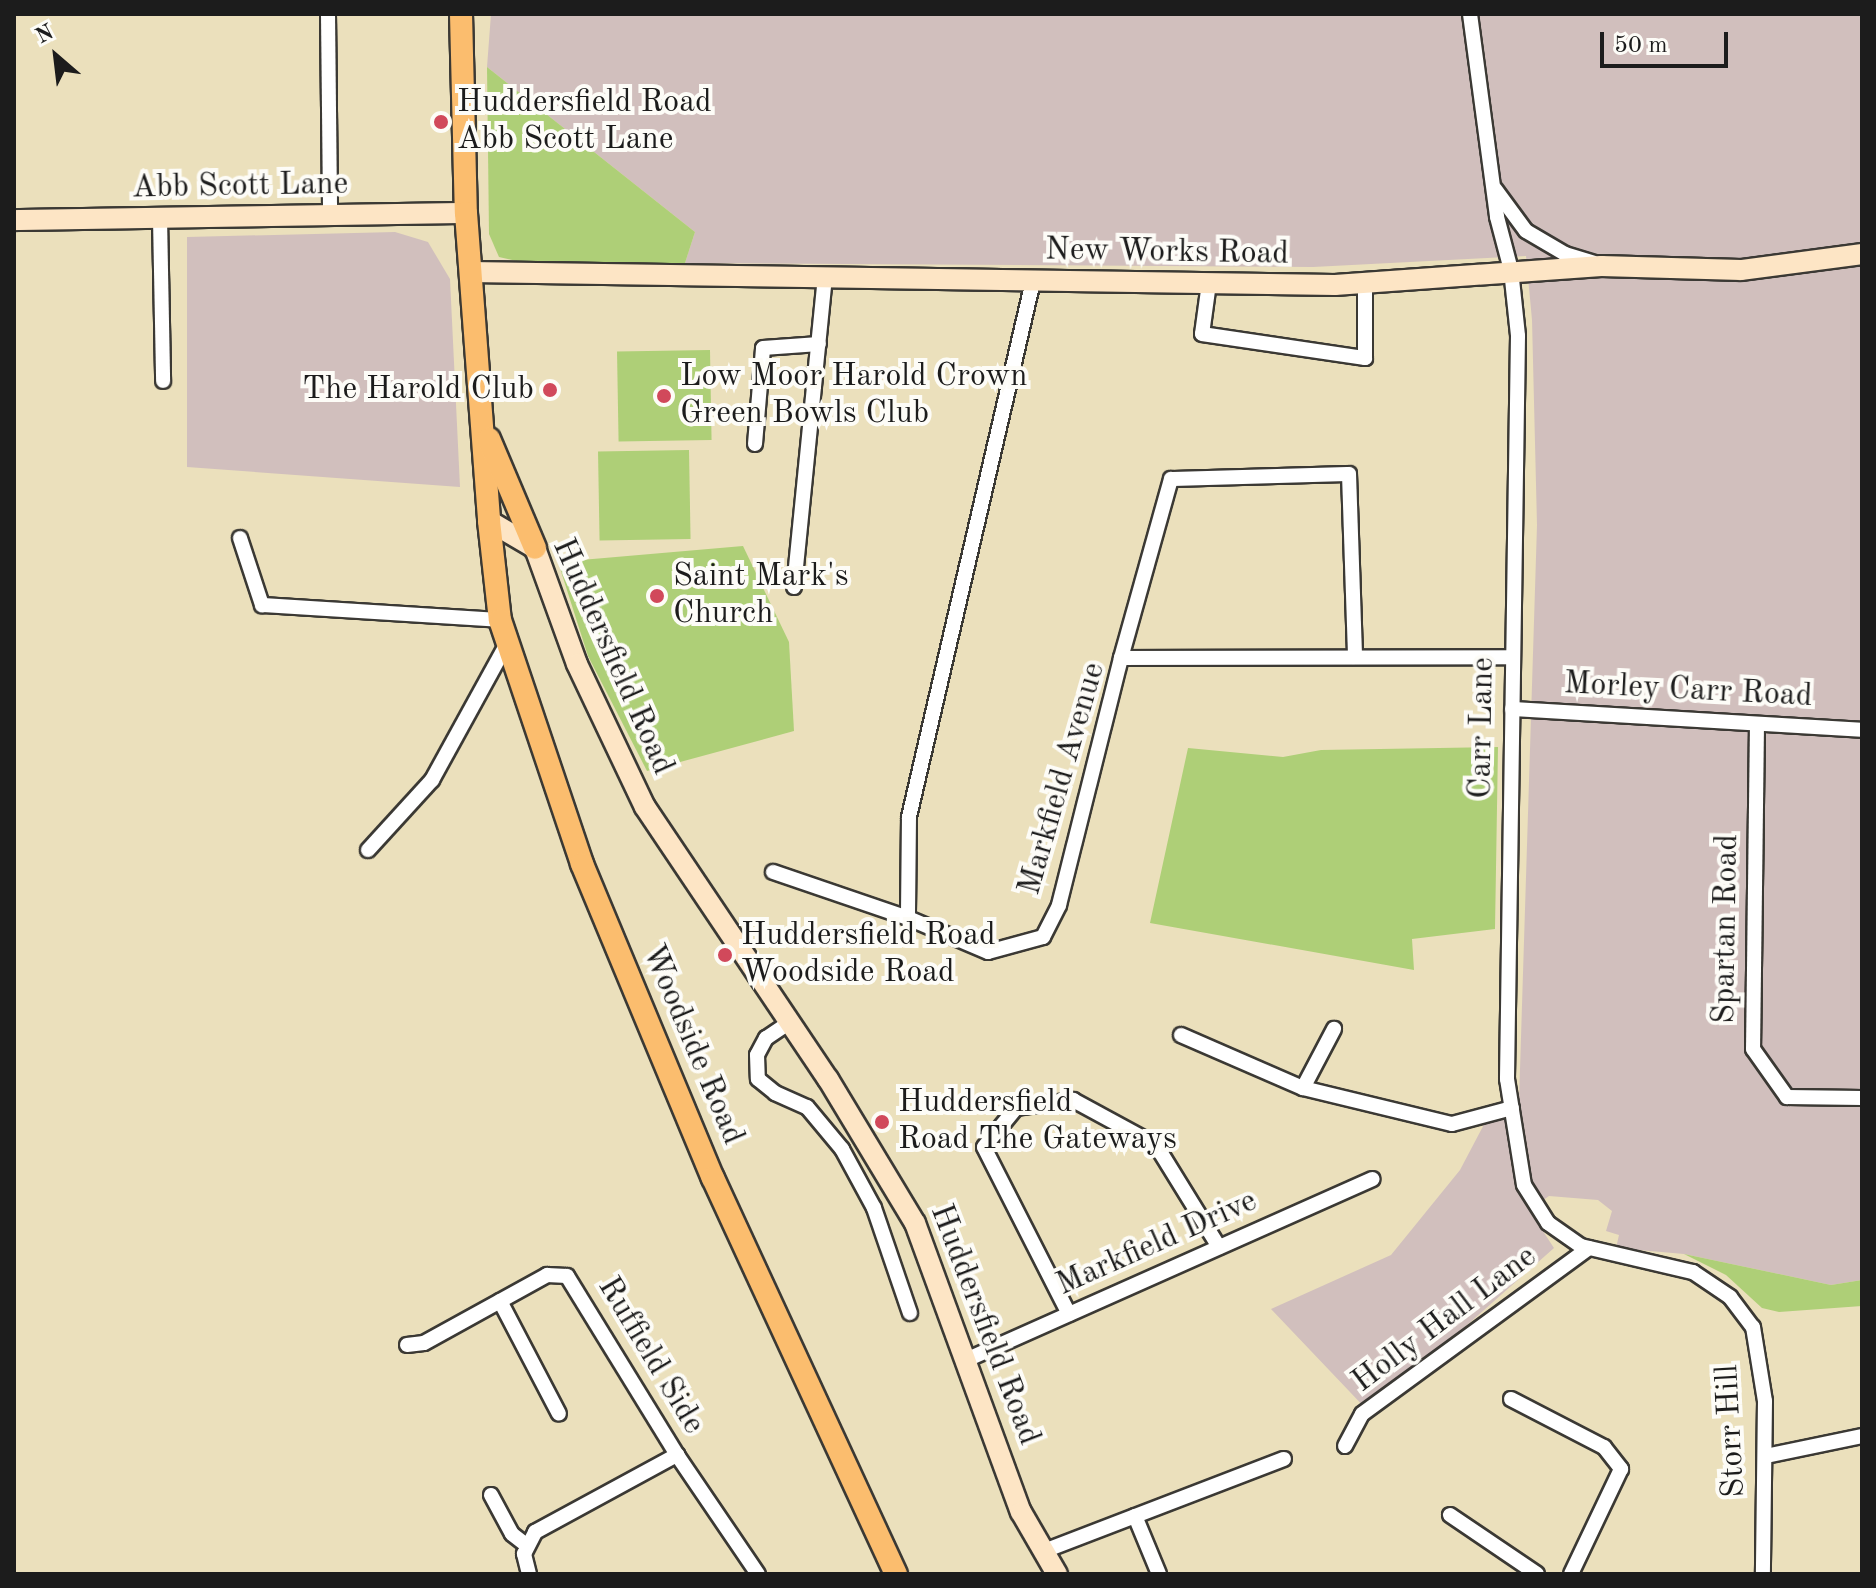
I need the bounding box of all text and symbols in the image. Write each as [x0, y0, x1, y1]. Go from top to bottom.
north arrow [16, 16, 96, 96]
scale bar [1604, 16, 1732, 66]
text: N [32, 21, 57, 48]
text: 50 m [1614, 34, 1668, 58]
place label: Huddersfield Road Abb Scott Lane [457, 85, 712, 160]
marker: Huddersfield Road Abb Scott Lane [432, 113, 450, 131]
street label: Abb Scott Lane [131, 166, 349, 208]
street label: New Works Road [1045, 232, 1289, 274]
place label: Low Moor Harold Crown Green Bowls Club [680, 359, 1028, 434]
place label: The Harold Club [302, 371, 534, 409]
marker: The Harold Club [541, 381, 559, 399]
marker: Low Moor Harold Crown Green Bowls Club [655, 387, 673, 405]
street label: Huddersfield Road [543, 533, 681, 781]
place label: Saint Mark's Church [673, 559, 849, 634]
marker: Saint Mark's Church [648, 587, 666, 605]
street label: Carr Lane [1463, 657, 1503, 799]
street label: Markfield Avenue [1011, 658, 1115, 900]
street label: Morley Carr Road [1563, 665, 1813, 717]
street label: Spartan Road [1706, 834, 1748, 1024]
place label: Huddersfield Road Woodside Road [741, 918, 996, 993]
street label: Woodside Road [633, 939, 751, 1151]
marker: Huddersfield Road Woodside Road [716, 946, 734, 964]
place label: Huddersfield Road The Gateways [898, 1085, 1177, 1160]
marker: Huddersfield Road The Gateways [873, 1113, 891, 1131]
street label: Markfield Drive [1051, 1183, 1263, 1305]
street label: Huddersfield Road [920, 1199, 1048, 1451]
street label: Holly Hall Lane [1345, 1238, 1545, 1402]
street label: Ruffield Side [588, 1270, 712, 1442]
street label: Storr Hill [1709, 1363, 1755, 1499]

